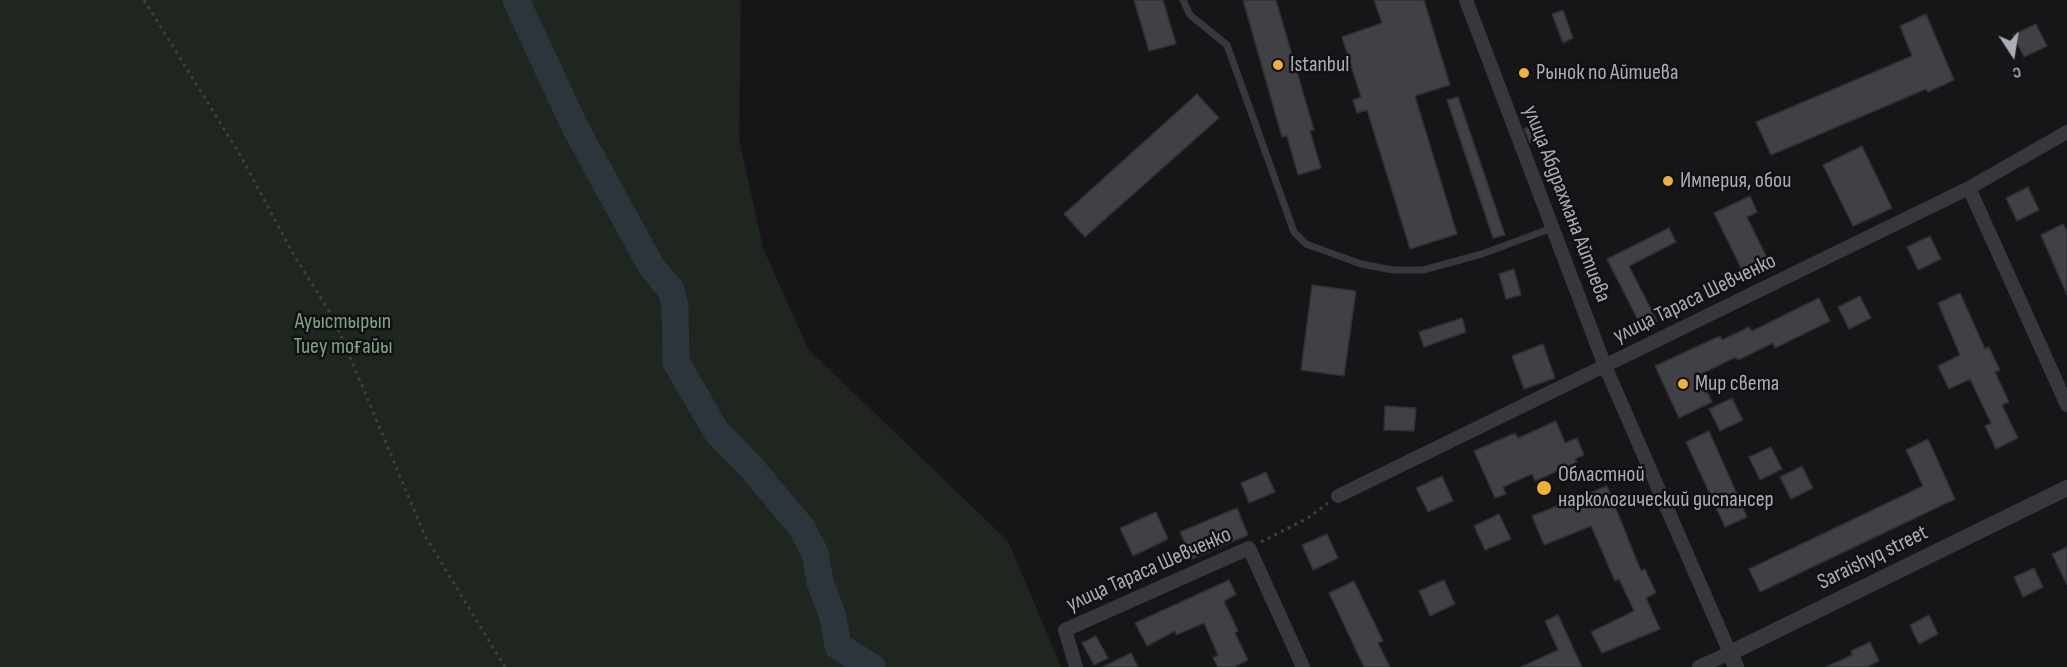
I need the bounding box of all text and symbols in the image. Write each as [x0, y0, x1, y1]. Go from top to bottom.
north arrow [1983, 24, 2043, 84]
place label: Istanbul [1290, 52, 1349, 78]
marker: Istanbul [1271, 58, 1285, 72]
place label: Рынок по Айтиева [1536, 60, 1678, 86]
text: С [2011, 62, 2023, 82]
marker: Рынок по Айтиева [1517, 66, 1531, 80]
street label: улица Абдрахмана Айтиева [1516, 102, 1616, 306]
place label: Империя, обои [1680, 168, 1791, 194]
marker: Империя, обои [1661, 174, 1675, 188]
street label: улица Тараса Шевченко [1609, 248, 1781, 350]
park label: Ауыстырып Тиеу тоғайы [294, 309, 392, 360]
place label: Мир света [1695, 371, 1779, 397]
marker: Мир света [1676, 377, 1690, 391]
place label: Областной наркологический диспансер [1558, 462, 1774, 514]
marker: Областной наркологический диспансер [1535, 479, 1553, 497]
street label: Saraishyq street [1813, 520, 1933, 596]
street label: улица Тараса Шевченко [1063, 522, 1235, 618]

